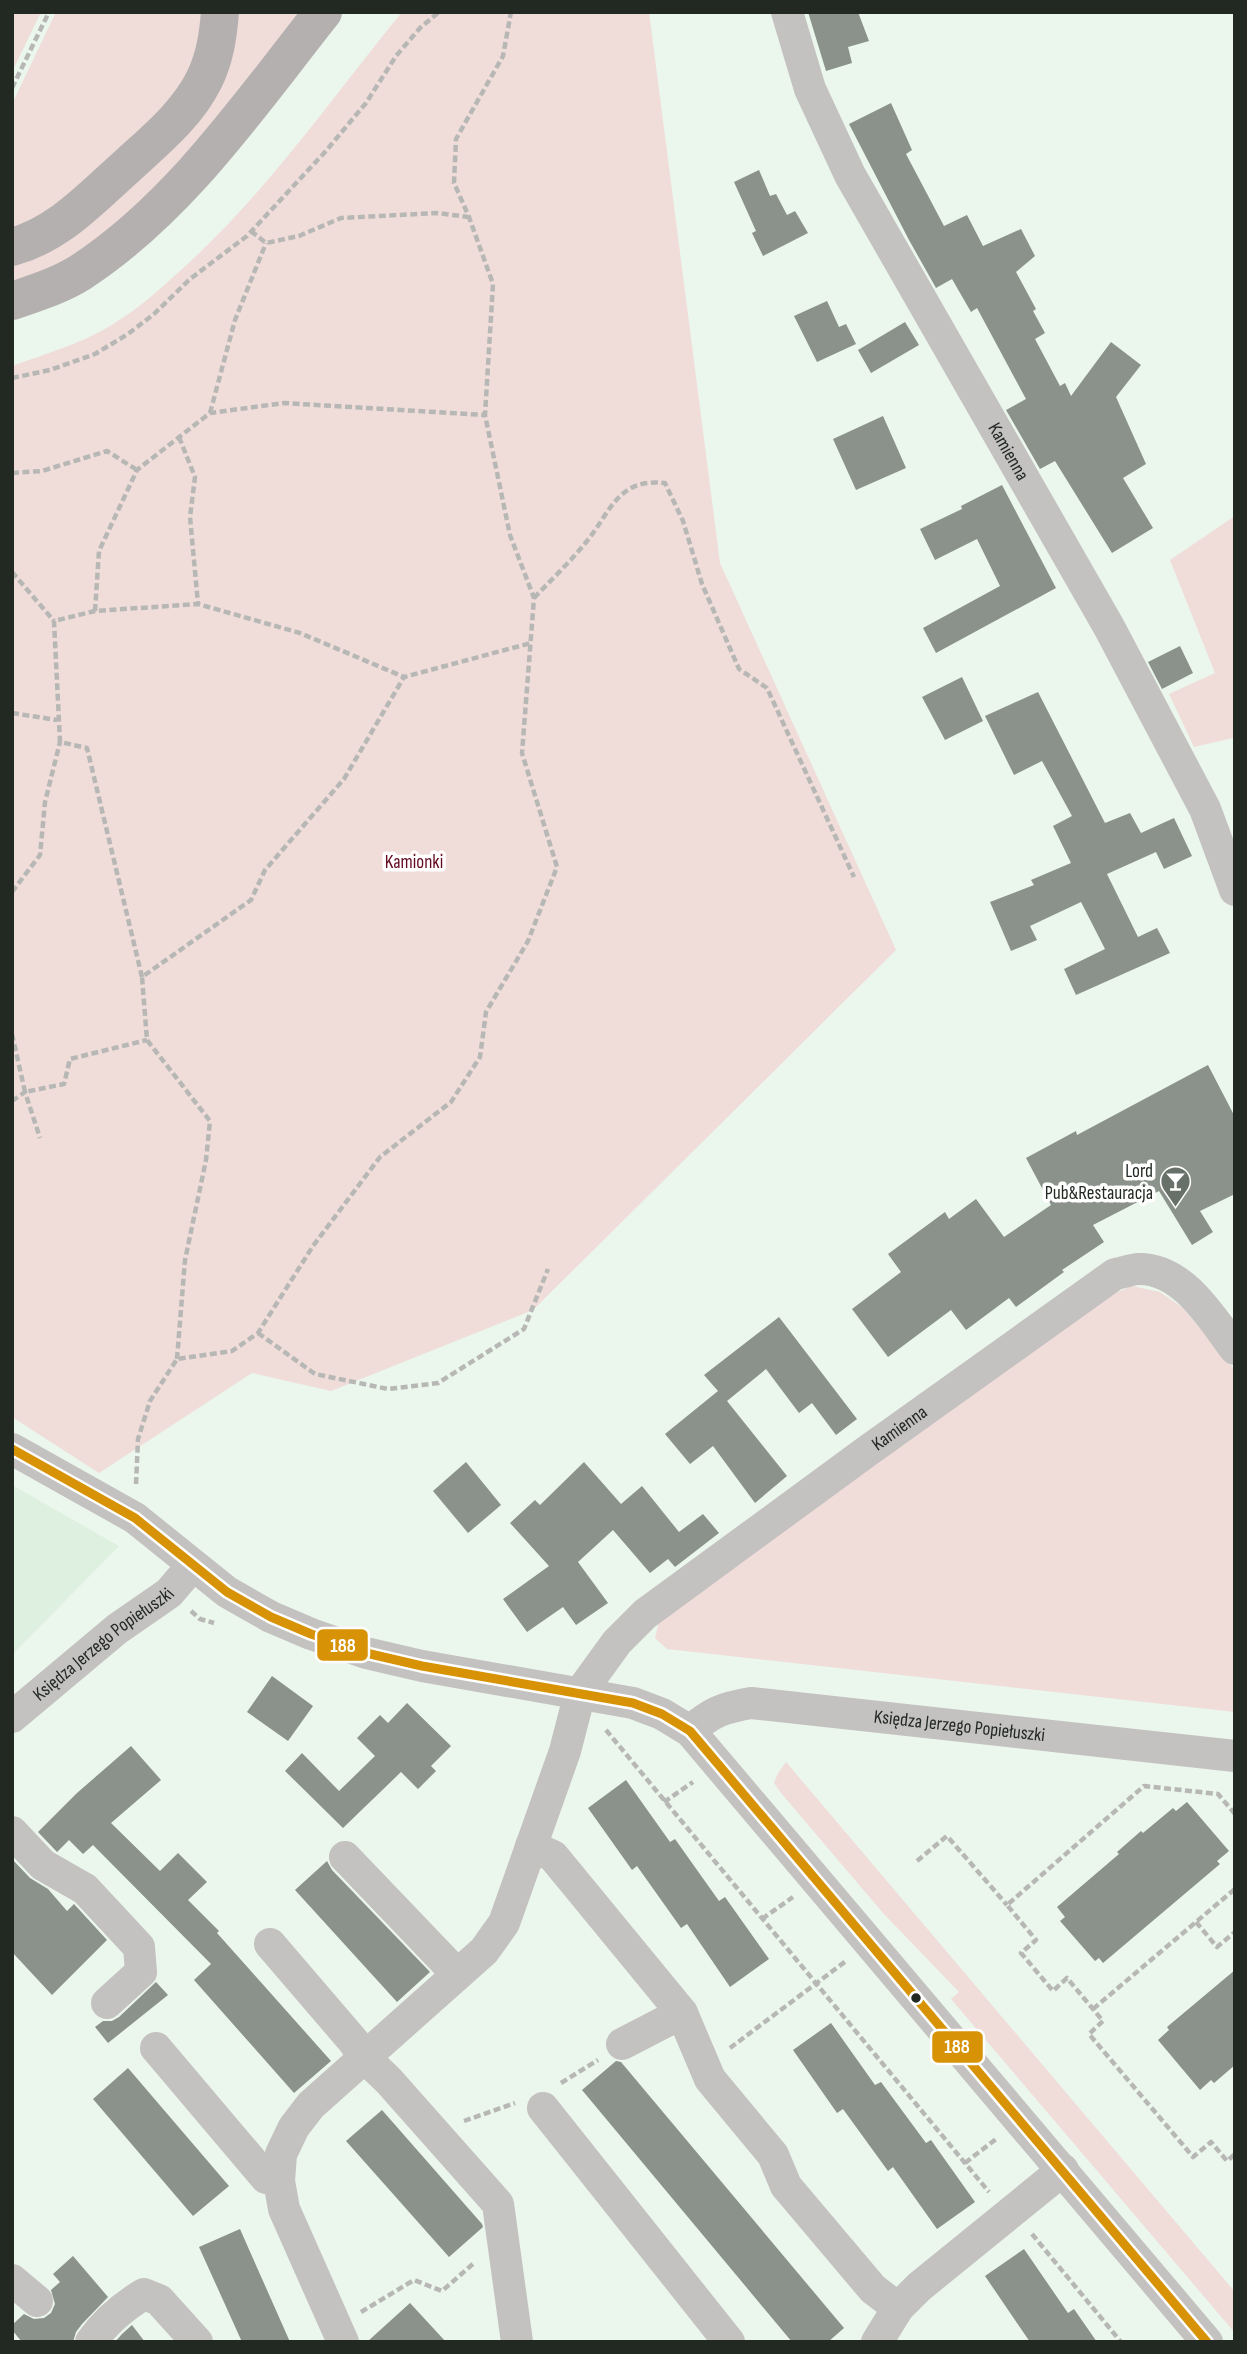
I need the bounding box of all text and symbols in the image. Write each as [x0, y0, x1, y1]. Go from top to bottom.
street label: Kamienna [983, 419, 1034, 485]
park label: Kamionki [385, 851, 443, 874]
place label: Lord Pub&Restauracja [1045, 1160, 1153, 1205]
bar icon: Lord Pub&Restauracja [1159, 1165, 1193, 1209]
street label: Kamienna [867, 1400, 932, 1456]
street label: Księdza Jerzego Popiełuszki [28, 1583, 180, 1706]
line badge: 188 [316, 1628, 369, 1662]
text: 188 [330, 1635, 356, 1658]
street label: Księdza Jerzego Popiełuszki [873, 1705, 1046, 1747]
unlabelled marker [909, 1991, 923, 2005]
line badge: 188 [931, 2030, 984, 2064]
text: 188 [944, 2036, 970, 2059]

